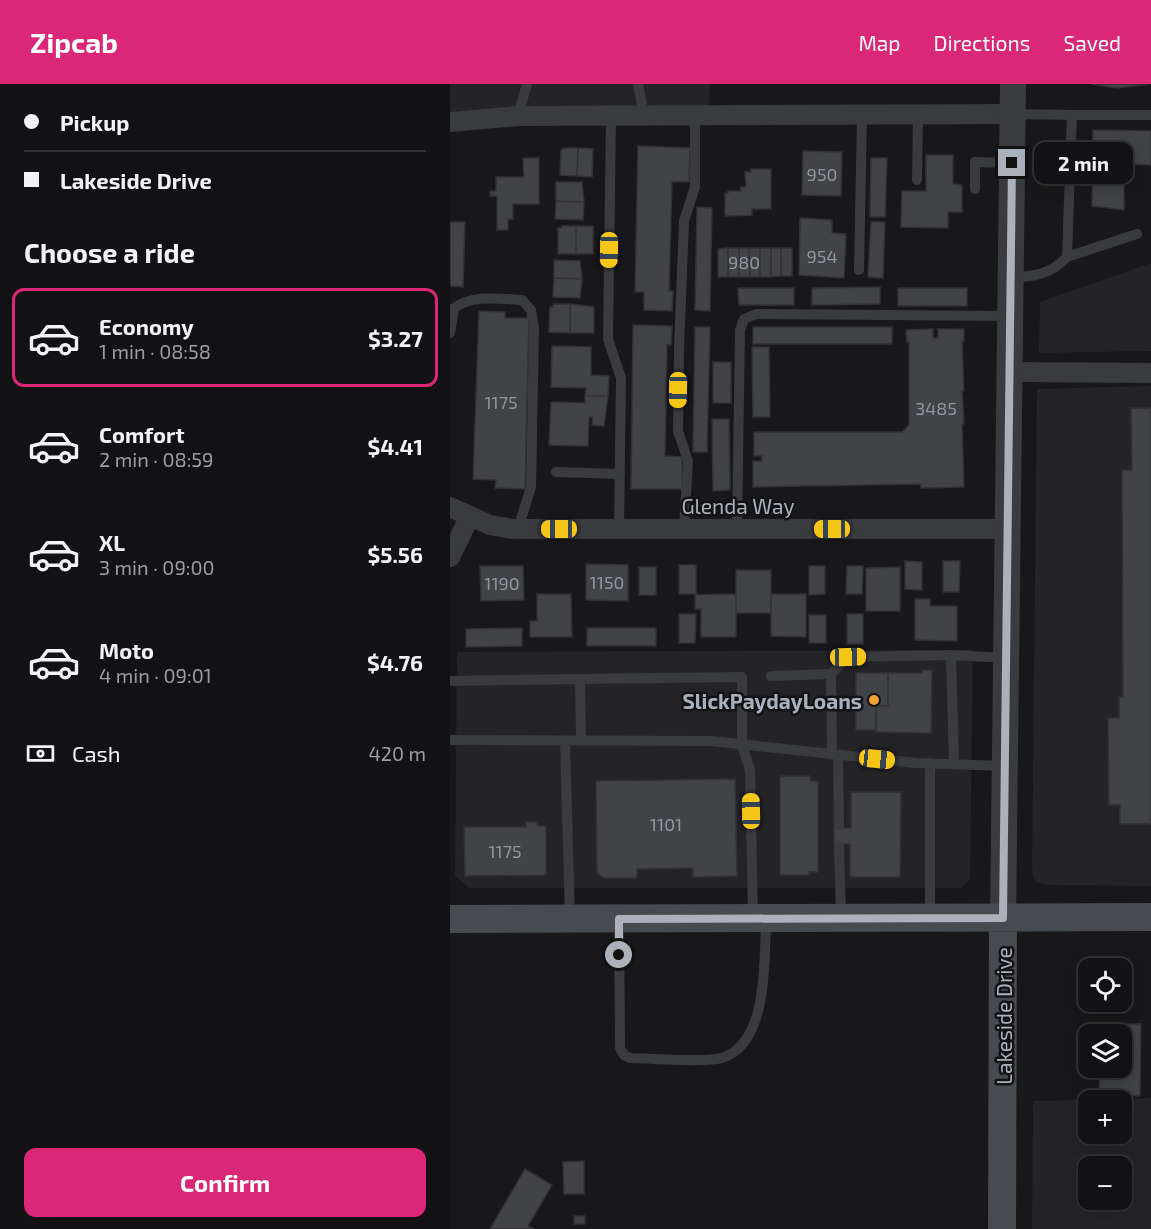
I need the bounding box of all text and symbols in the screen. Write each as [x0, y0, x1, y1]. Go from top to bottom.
text: Zipcab [30, 25, 118, 59]
text: Map [858, 30, 901, 55]
text: Directions [934, 30, 1030, 55]
text: Saved [1063, 30, 1121, 55]
text: Pickup [60, 109, 129, 135]
callout: 2 min [1033, 142, 1132, 184]
route end [998, 149, 1025, 176]
text: 2 min [1058, 151, 1109, 175]
house number: 950 [807, 163, 837, 185]
text: Lakeside Drive [60, 167, 212, 193]
car [600, 232, 618, 268]
text: Choose a ride [24, 236, 195, 268]
house number: 954 [806, 245, 838, 267]
house number: 980 [728, 251, 760, 273]
icon: car [27, 311, 81, 365]
text: Economy [99, 313, 194, 339]
text: $3.27 [368, 325, 423, 351]
text: 1 min · 08:58 [99, 339, 211, 363]
car [669, 372, 687, 408]
house number: 1175 [484, 391, 518, 413]
house number: 3485 [915, 397, 957, 419]
icon: car [27, 419, 81, 473]
text: Comfort [99, 421, 184, 447]
text: $4.41 [367, 433, 423, 459]
text: 2 min · 08:59 [99, 447, 214, 471]
street label: Glenda Way [681, 493, 795, 518]
car [541, 520, 577, 538]
car [814, 520, 850, 538]
icon: car [27, 527, 81, 581]
text: XL [99, 529, 125, 555]
text: $5.56 [368, 541, 423, 567]
text: 3 min · 09:00 [99, 555, 215, 579]
house number: 1150 [590, 571, 624, 593]
house number: 1190 [484, 572, 520, 594]
icon: car [27, 635, 81, 689]
text: Moto [99, 637, 154, 663]
car [830, 648, 866, 666]
text: $4.76 [367, 649, 423, 675]
text: 4 min · 09:01 [99, 663, 212, 687]
place label: SlickPaydayLoans [682, 688, 862, 714]
marker: SlickPaydayLoans [867, 693, 881, 707]
icon: cash [24, 737, 57, 770]
text: Cash [72, 740, 121, 766]
text: 420 m [368, 741, 426, 765]
car [858, 748, 896, 770]
car [742, 793, 760, 829]
house number: 1101 [650, 813, 682, 835]
house number: 1175 [488, 840, 522, 862]
route start [605, 941, 632, 968]
street label: Lakeside Drive [991, 947, 1016, 1085]
map controls [1078, 958, 1132, 1210]
button: locate [1078, 958, 1132, 1012]
button: layers [1078, 1024, 1132, 1078]
button: + [1078, 1090, 1132, 1144]
button: Confirm [24, 1148, 426, 1217]
button: − [1078, 1156, 1132, 1210]

